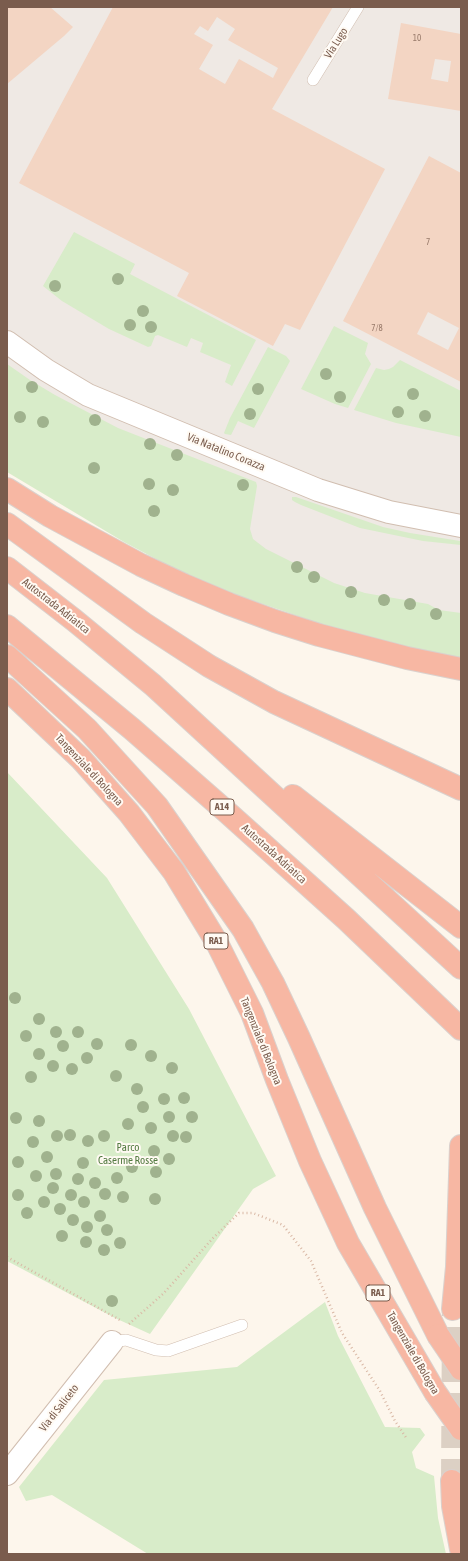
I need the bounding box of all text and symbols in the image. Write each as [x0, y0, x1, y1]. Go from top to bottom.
street label: Via Lugo [321, 25, 351, 61]
house number: 10 [413, 33, 421, 43]
house number: 7 [426, 237, 430, 247]
house number: 7/8 [371, 323, 383, 333]
street label: Via Natalino Corazza [185, 430, 267, 474]
street label: Autostrada Adriatica [19, 575, 93, 637]
street label: Tangenziale di Bologna [52, 731, 126, 809]
road number: A14 [210, 799, 234, 815]
street label: Autostrada Adriatica [239, 822, 309, 886]
road number: RA1 [204, 933, 228, 949]
street label: Tangenziale di Bologna [237, 995, 285, 1087]
park label: Parco Caserme Rosse [98, 1141, 158, 1167]
road number: RA1 [366, 1285, 390, 1301]
street label: Tangenziale di Bologna [384, 1309, 442, 1397]
street label: Via di Saliceto [36, 1382, 82, 1434]

